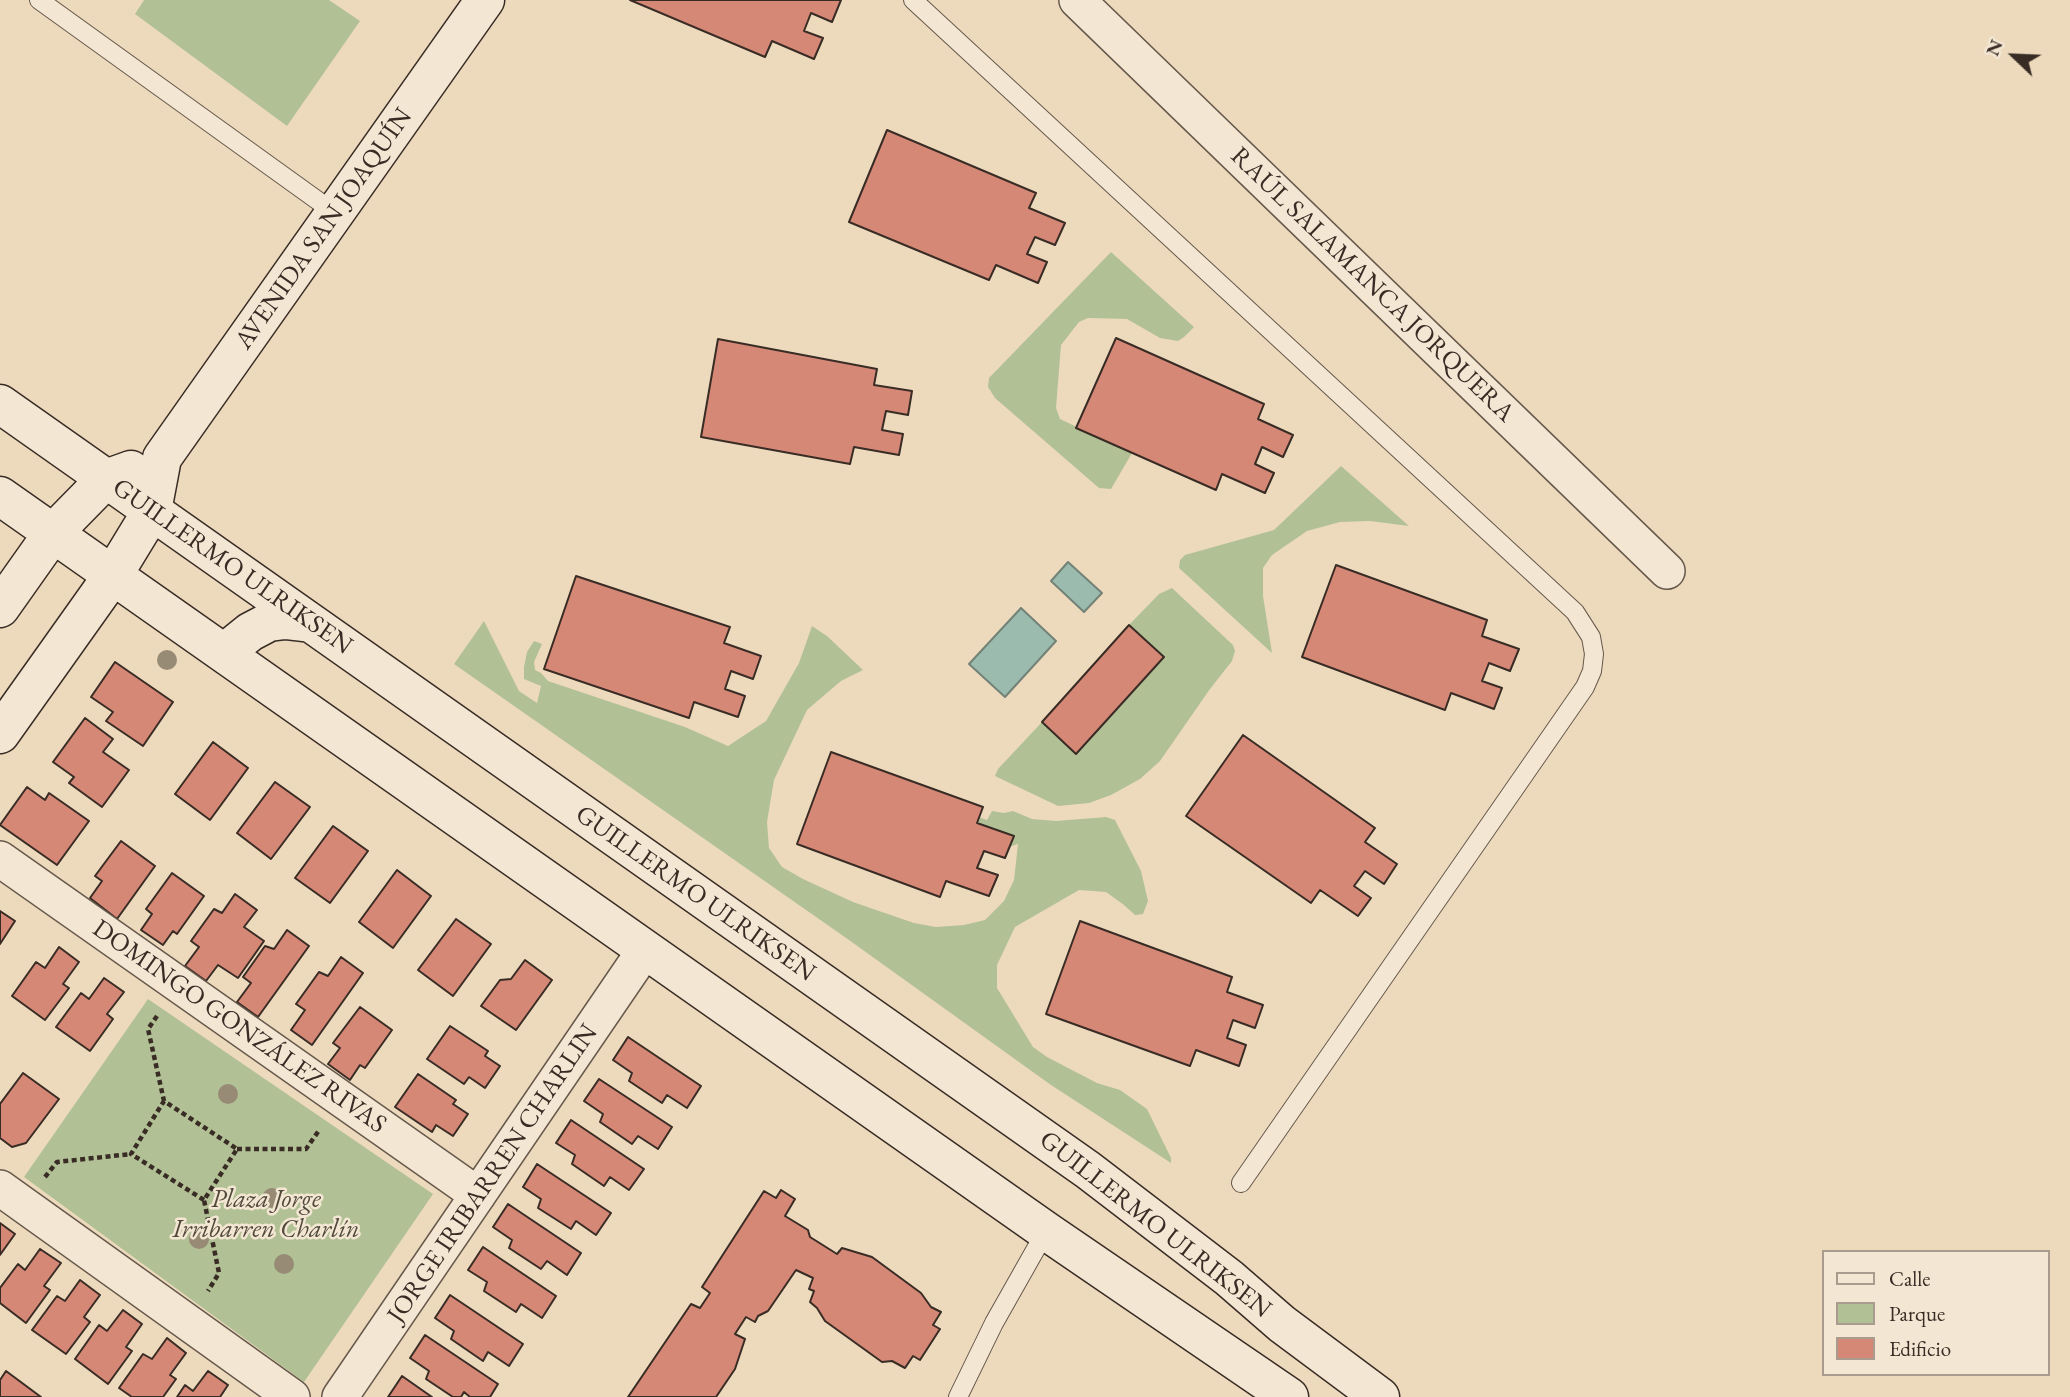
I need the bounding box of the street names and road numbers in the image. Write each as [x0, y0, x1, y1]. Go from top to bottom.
street label: AVENIDA SAN JOAQUÍN [229, 102, 419, 356]
street label: RAÚL SALAMANCA JORQUERA [1224, 141, 1520, 429]
street label: GUILLERMO ULRIKSEN [106, 472, 358, 662]
street label: GUILLERMO ULRIKSEN [569, 799, 821, 989]
street label: DOMINGO GONZÁLEZ RIVAS [86, 913, 392, 1141]
street label: JORGE IRIBARREN CHARLIN [381, 1019, 605, 1329]
street label: GUILLERMO ULRIKSEN [1033, 1125, 1277, 1325]

